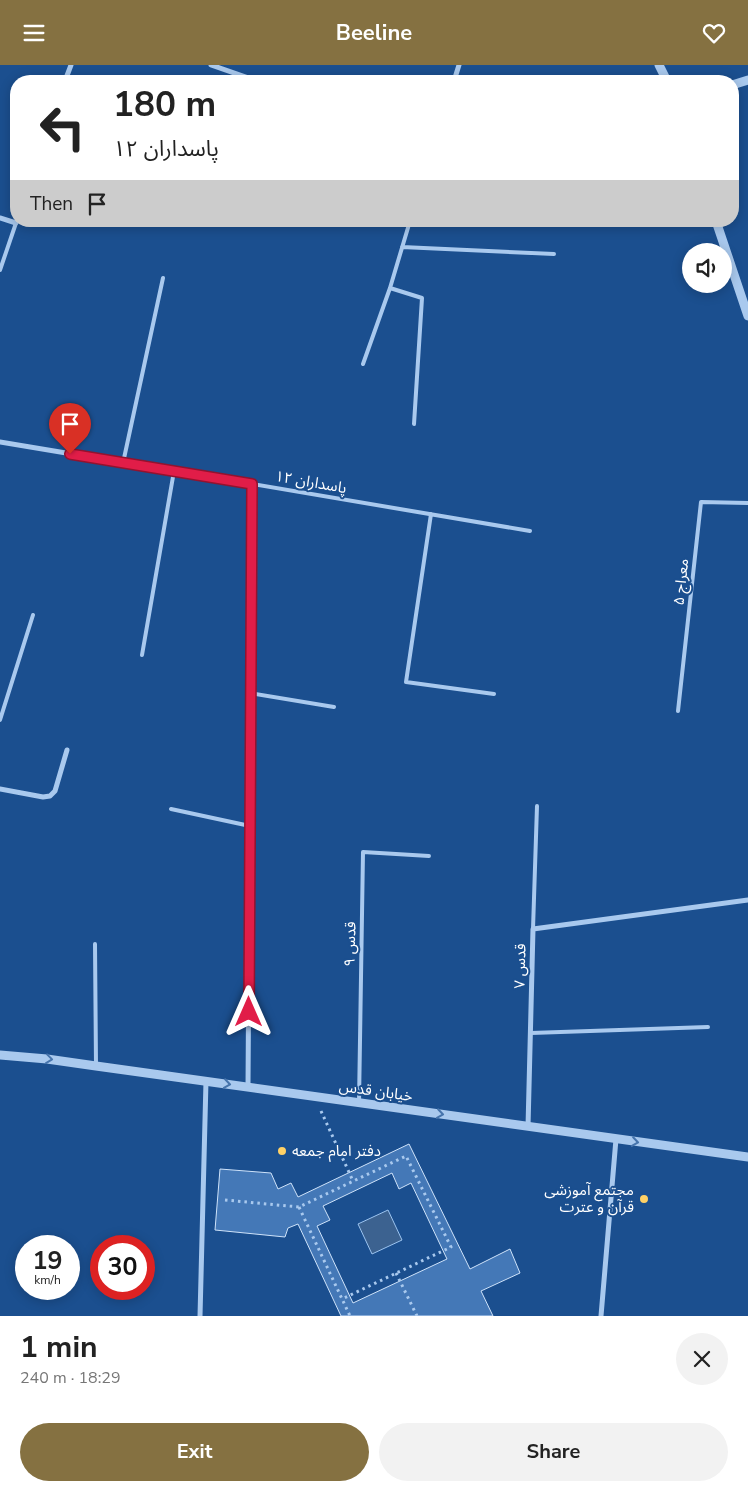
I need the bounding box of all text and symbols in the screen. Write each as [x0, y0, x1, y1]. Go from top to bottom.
text: Beeline [336, 18, 412, 48]
icon: menu [20, 19, 48, 47]
icon: heart [700, 19, 728, 47]
text: 180 m [113, 81, 216, 128]
icon: left [30, 95, 95, 160]
text: پاسداران ۱۲ [113, 134, 219, 164]
icon: arrive [83, 190, 111, 218]
text: Then [30, 191, 73, 217]
map controls [682, 243, 732, 293]
button: sound [682, 243, 732, 293]
pin [49, 403, 91, 454]
icon: arrive [56, 410, 84, 438]
street label: پاسداران ۱۲ [274, 466, 348, 498]
street label: معراج ۵ [669, 558, 695, 607]
street label: قدس ۹ [340, 921, 360, 967]
street label: قدس ۷ [510, 943, 530, 989]
position arrow [222, 985, 274, 1037]
one-way arrow [45, 1053, 53, 1064]
street label: خیابان قدس [338, 1076, 414, 1106]
one-way arrow [223, 1078, 231, 1088]
one-way arrow [436, 1108, 444, 1119]
one-way arrow [632, 1136, 640, 1147]
place label: دفتر امام جمعه [292, 1141, 381, 1162]
marker: دفتر امام جمعه [276, 1145, 288, 1157]
place label: مجتمع آموزشی قرآن و عترت [544, 1180, 634, 1217]
marker: مجتمع آموزشی قرآن و عترت [638, 1193, 650, 1205]
speed limit sign: 30 [90, 1235, 155, 1300]
text: 19 [32, 1244, 63, 1278]
text: km/h [34, 1272, 61, 1288]
text: 1 min [20, 1327, 98, 1368]
button: close [676, 1333, 728, 1385]
text: 240 m · 18:29 [20, 1367, 121, 1389]
button: Exit [20, 1423, 369, 1481]
button: Share [379, 1423, 728, 1481]

